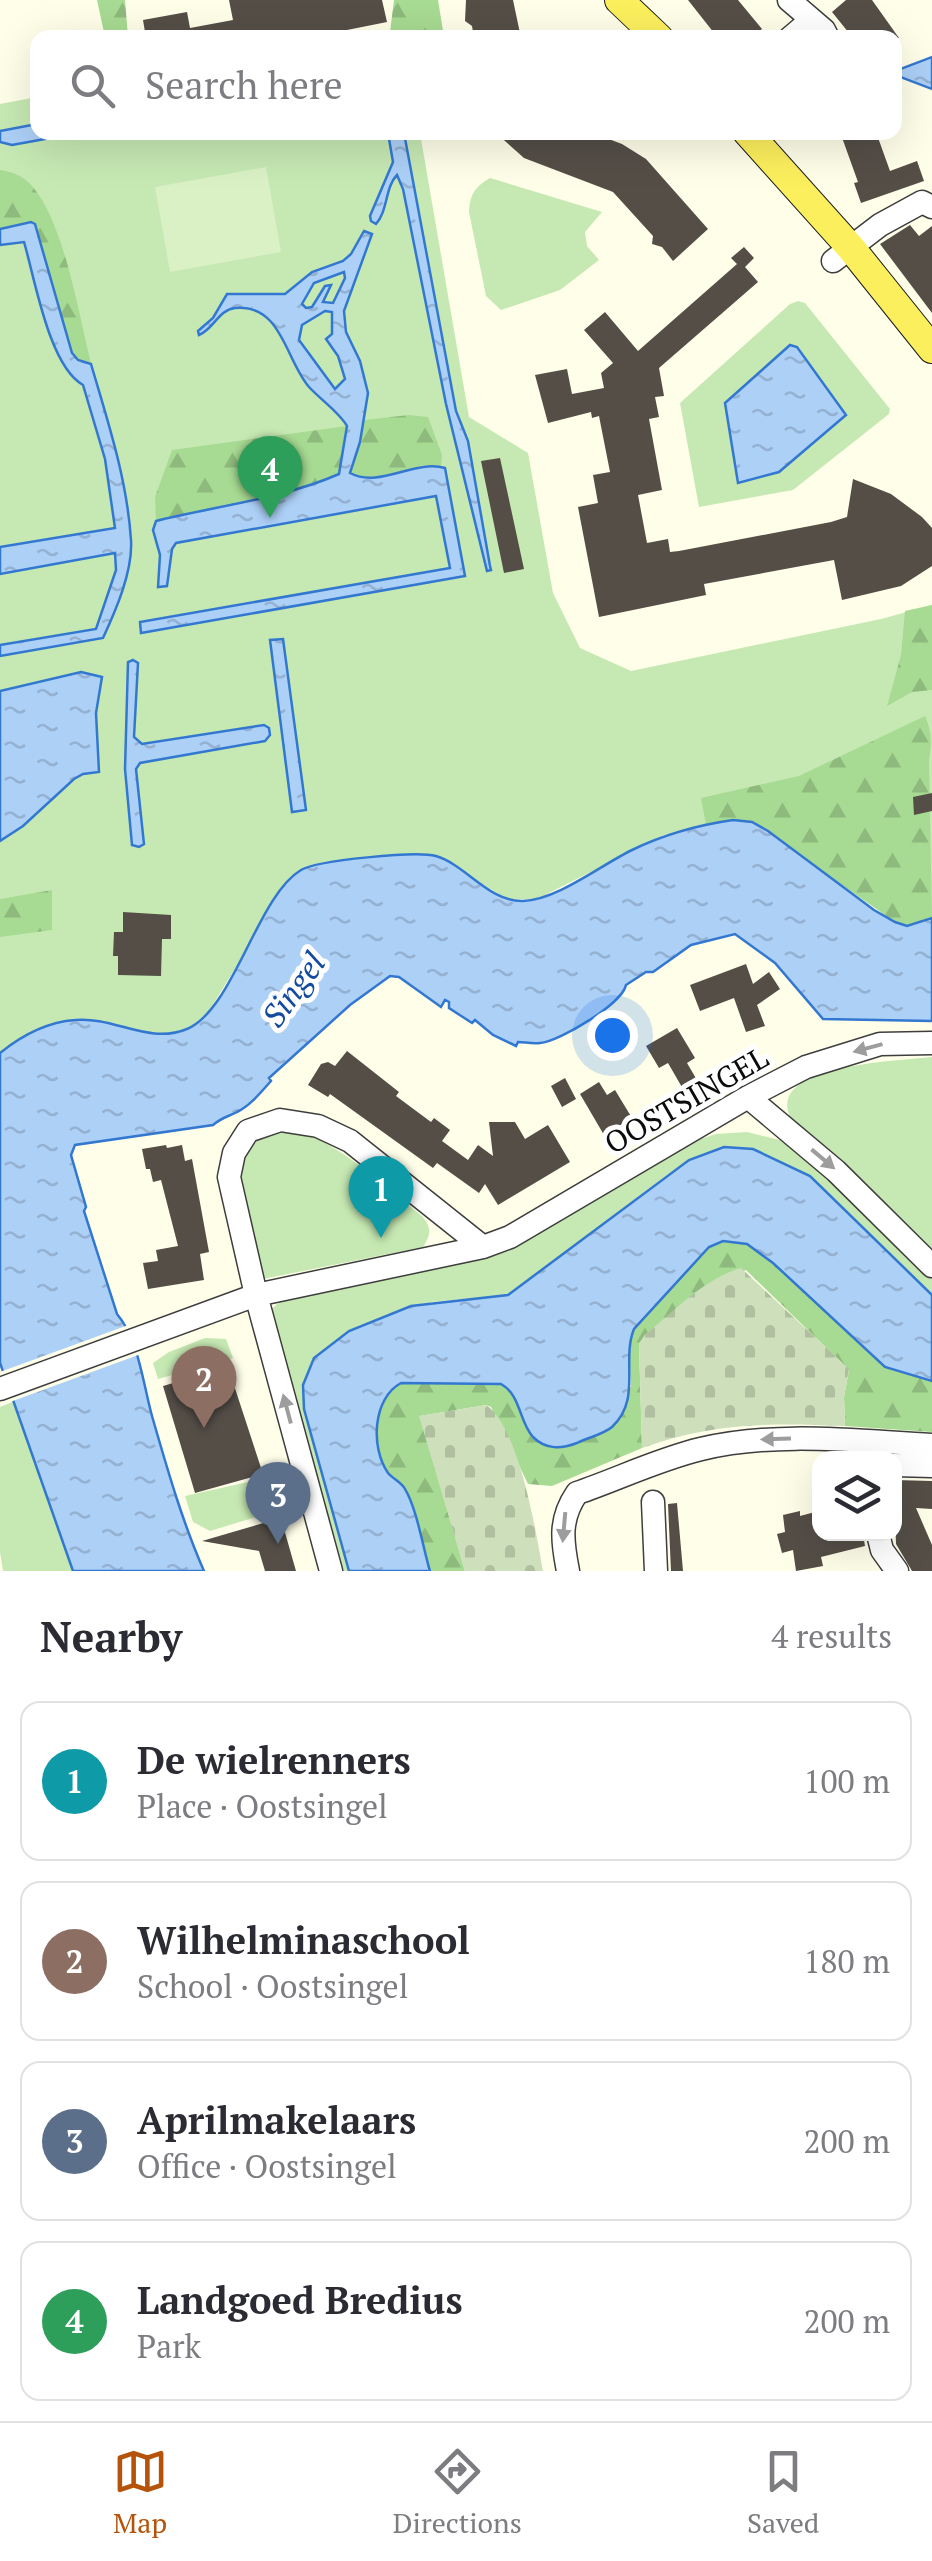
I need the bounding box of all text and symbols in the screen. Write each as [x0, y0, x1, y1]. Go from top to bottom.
search box [30, 30, 902, 140]
icon: search [65, 58, 120, 113]
text: Search here [145, 60, 343, 110]
pin: 4 [238, 436, 302, 518]
water label: Singel [252, 943, 334, 1035]
your location [587, 1010, 638, 1061]
street label: OOSTSINGEL [597, 1037, 775, 1163]
one-way arrow [852, 1041, 883, 1057]
one-way arrow [810, 1148, 835, 1170]
pin: 1 [348, 1156, 414, 1238]
pin: 2 [172, 1346, 236, 1428]
one-way arrow [279, 1394, 294, 1424]
one-way arrow [759, 1431, 791, 1447]
map controls [812, 1451, 902, 1541]
button: layers [812, 1451, 902, 1541]
pin: 3 [246, 1462, 310, 1544]
one-way arrow [556, 1511, 572, 1543]
text: Nearby [40, 1608, 182, 1664]
text: 4 results [771, 1615, 892, 1657]
text: De wielrenners [137, 1735, 411, 1785]
text: 1 [65, 1760, 84, 1802]
text: 100 m [803, 1760, 890, 1802]
text: Place · Oostsingel [137, 1785, 388, 1827]
text: Wilhelminaschool [137, 1915, 470, 1965]
text: 2 [65, 1940, 84, 1982]
text: 180 m [803, 1940, 890, 1982]
text: School · Oostsingel [137, 1965, 408, 2007]
text: Aprilmakelaars [137, 2095, 416, 2145]
text: 3 [65, 2120, 84, 2162]
text: 200 m [803, 2120, 890, 2162]
text: Office · Oostsingel [137, 2145, 397, 2187]
text: Landgoed Bredius [137, 2275, 463, 2325]
text: 4 [65, 2300, 84, 2342]
text: 200 m [803, 2300, 890, 2342]
text: Park [137, 2325, 201, 2367]
tab: Map [113, 2444, 168, 2541]
tab: Directions [393, 2444, 522, 2541]
tab: Saved [747, 2444, 819, 2541]

